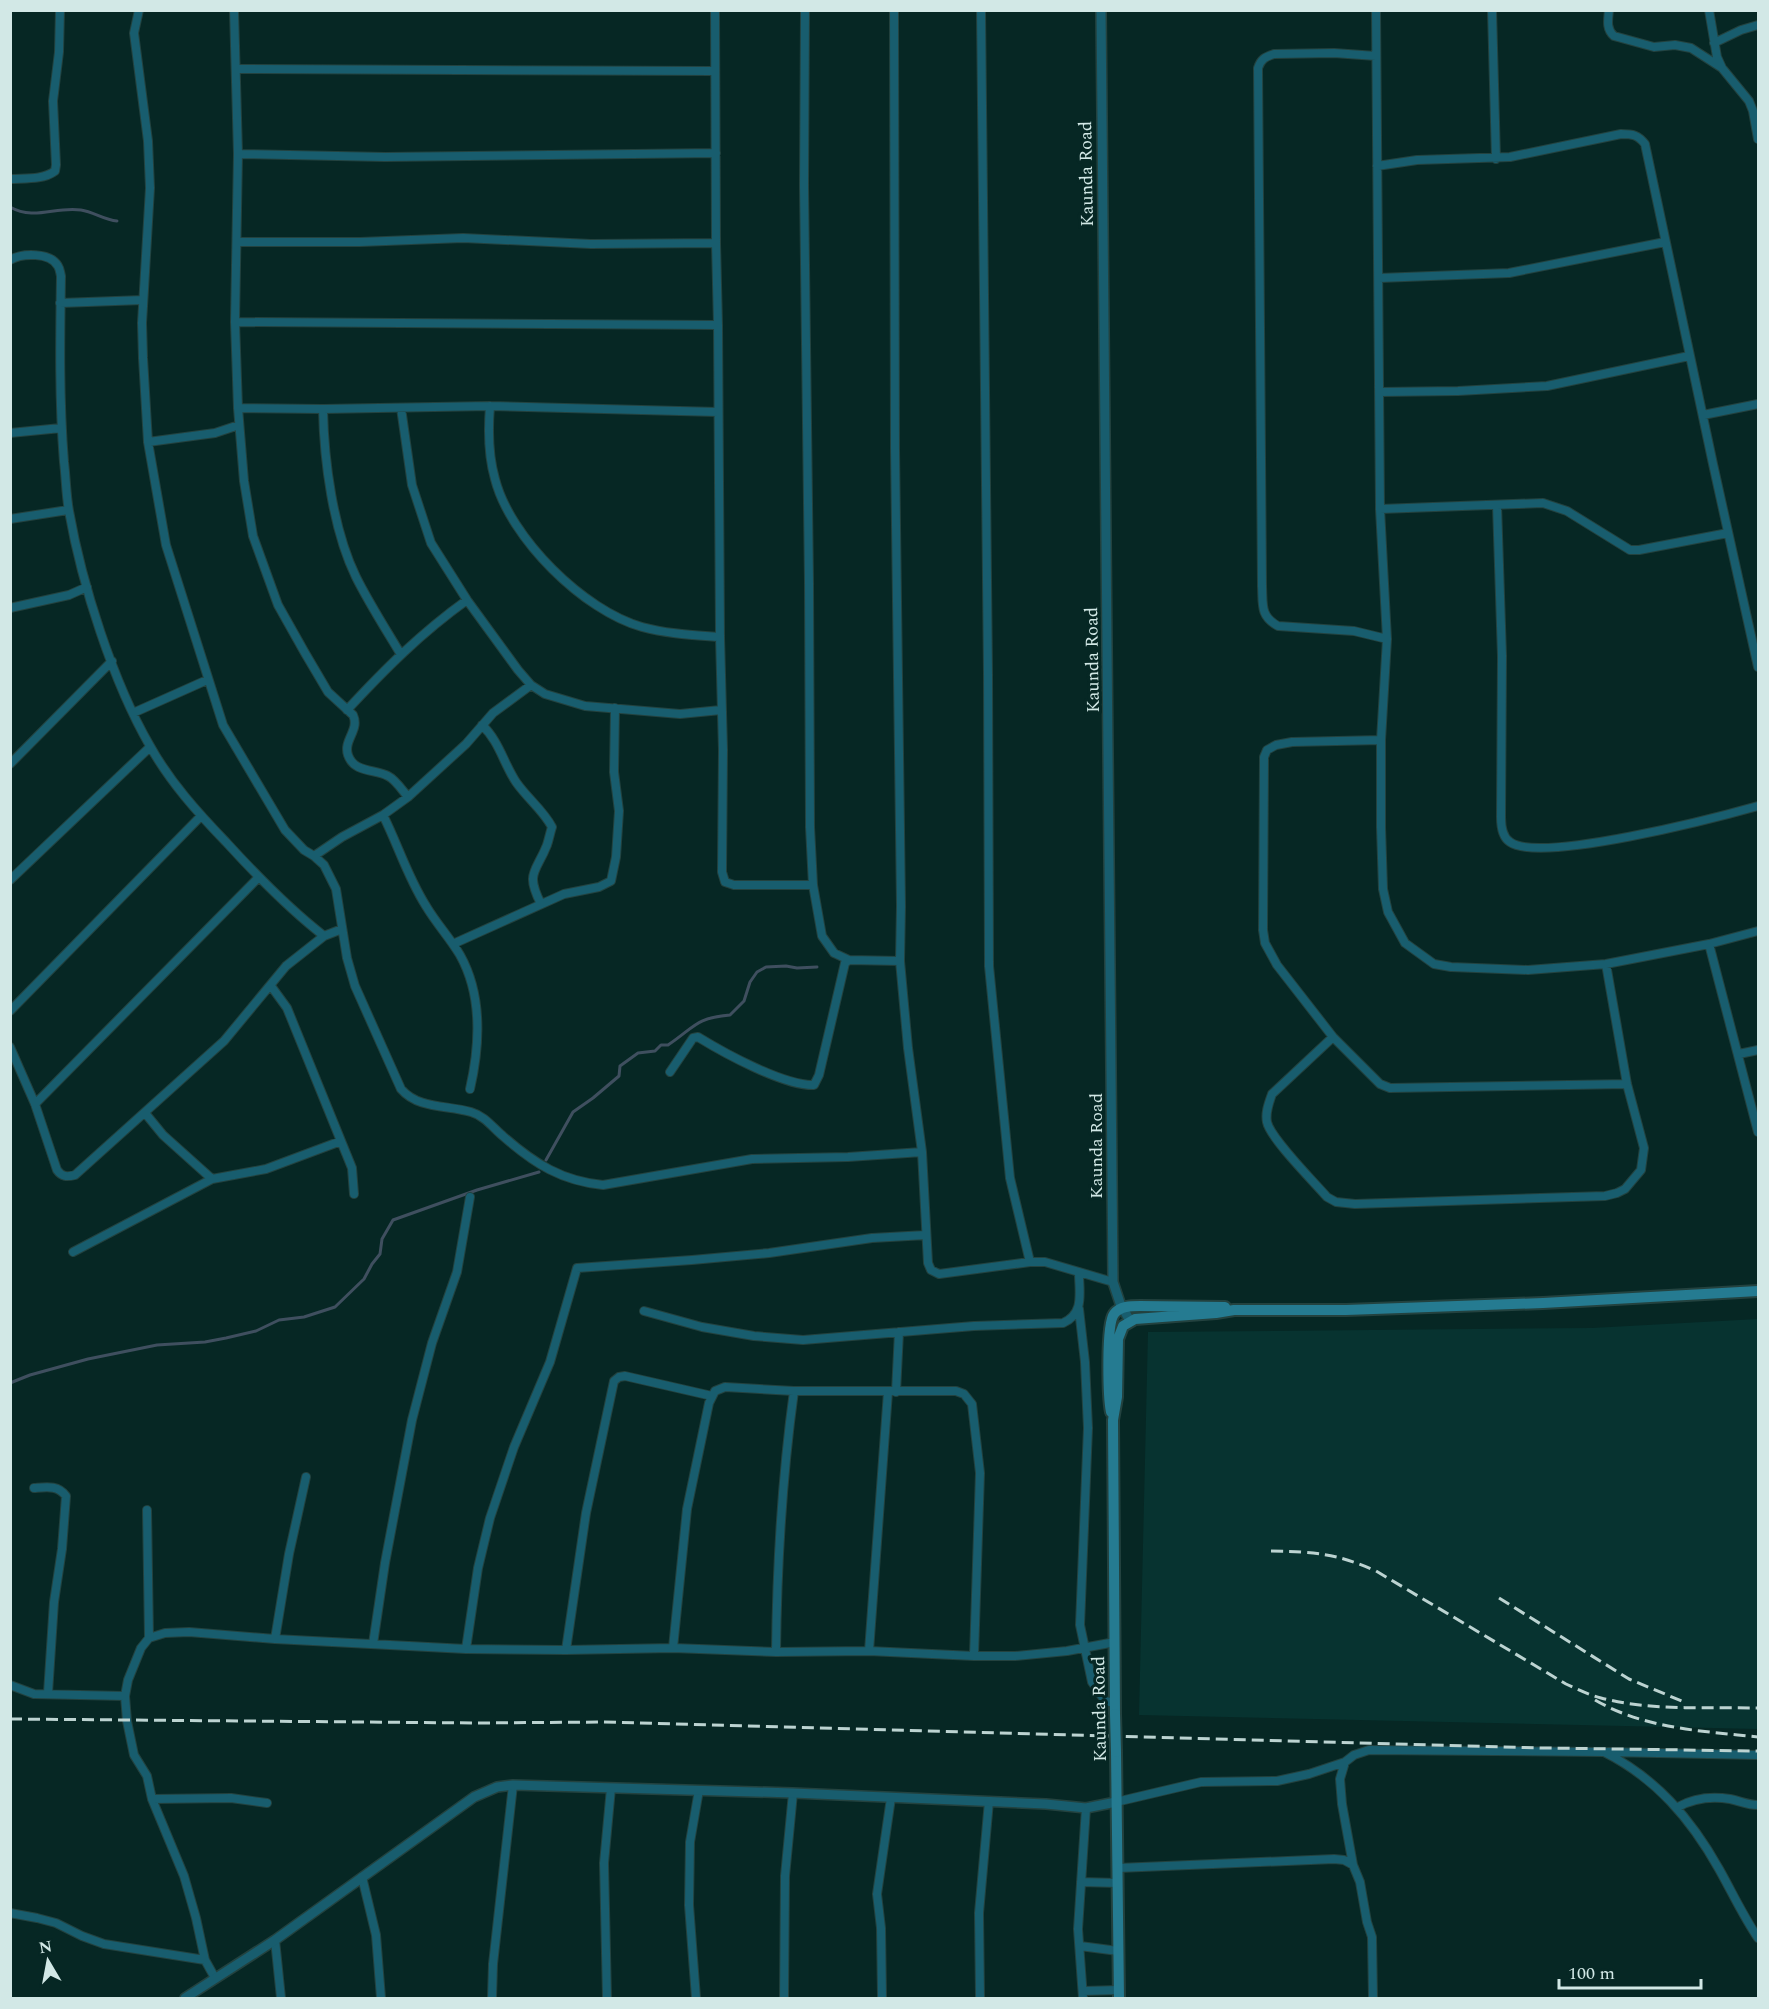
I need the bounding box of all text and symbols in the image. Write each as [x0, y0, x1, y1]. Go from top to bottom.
street label: Kaunda Road [1072, 121, 1101, 227]
street label: Kaunda Road [1078, 607, 1107, 713]
street label: Kaunda Road [1083, 1093, 1110, 1199]
street label: Kaunda Road [1085, 1656, 1114, 1762]
north arrow [18, 1931, 78, 1991]
text: N [37, 1934, 54, 1960]
scale bar [1559, 1952, 1702, 1990]
text: 100 m [1568, 1960, 1615, 1987]

